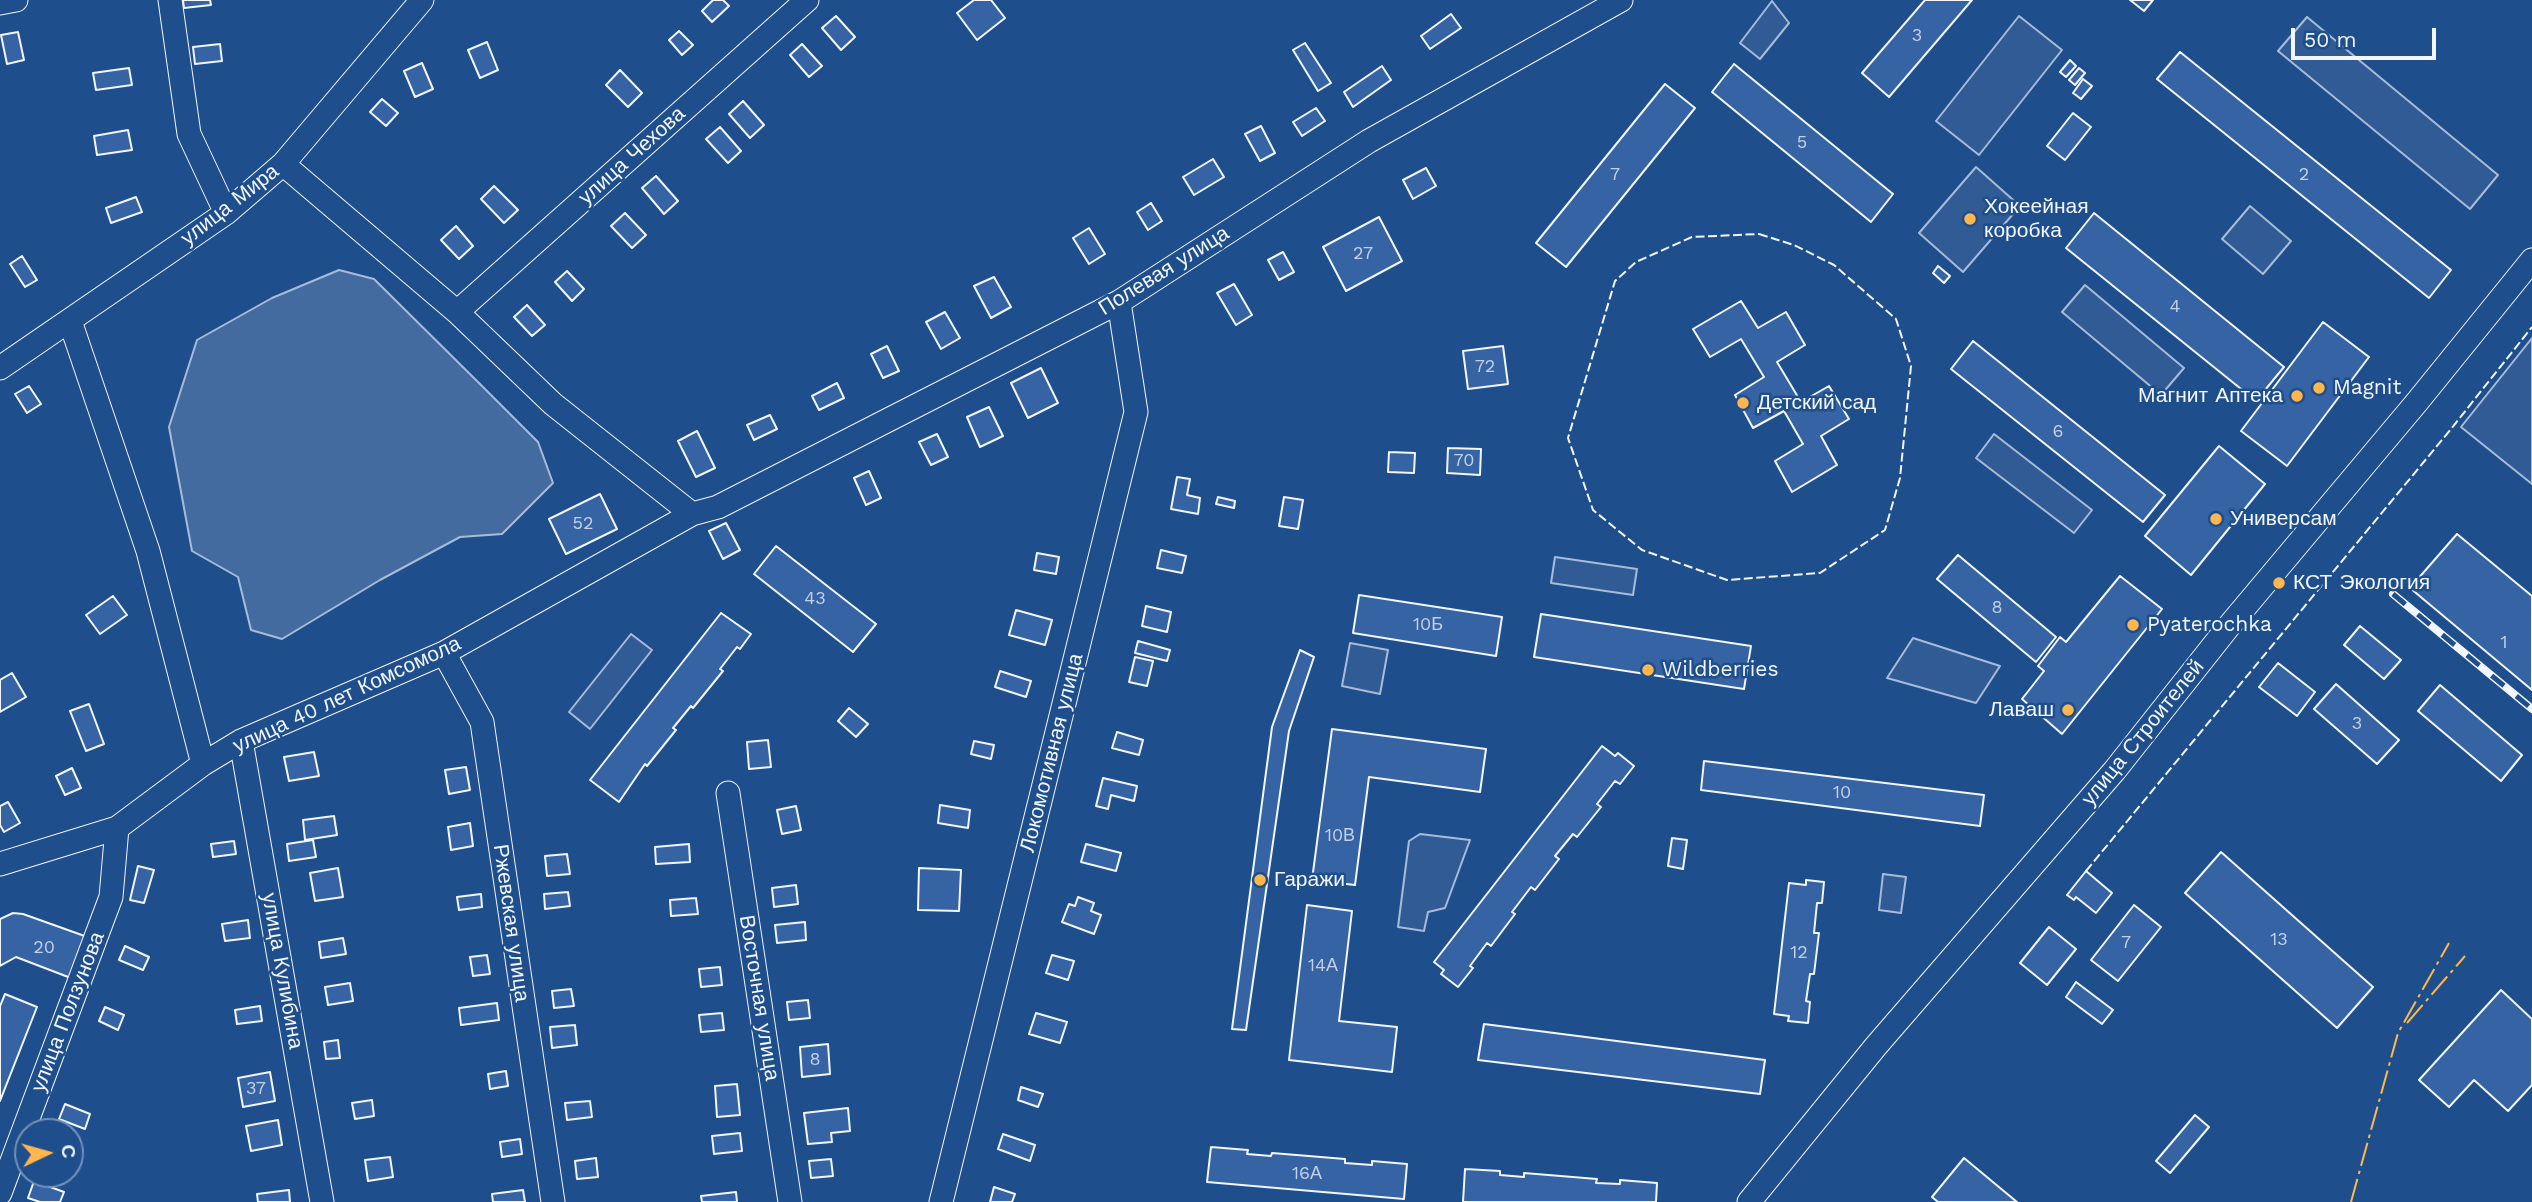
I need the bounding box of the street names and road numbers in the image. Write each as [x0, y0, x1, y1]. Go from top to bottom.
street label: улица Чехова [574, 102, 690, 210]
street label: улица Мира [176, 159, 284, 251]
street label: Полевая улица [1094, 221, 1234, 321]
street label: улица 40 лет Комсомола [229, 631, 465, 759]
street label: Локомотивная улица [1015, 651, 1089, 855]
street label: улица Строителей [2076, 655, 2210, 811]
street label: Ржевская улица [487, 843, 535, 1003]
street label: улица Кулибина [256, 891, 308, 1051]
street label: Восточная улица [733, 913, 785, 1083]
street label: улица Ползунова [26, 928, 110, 1096]

